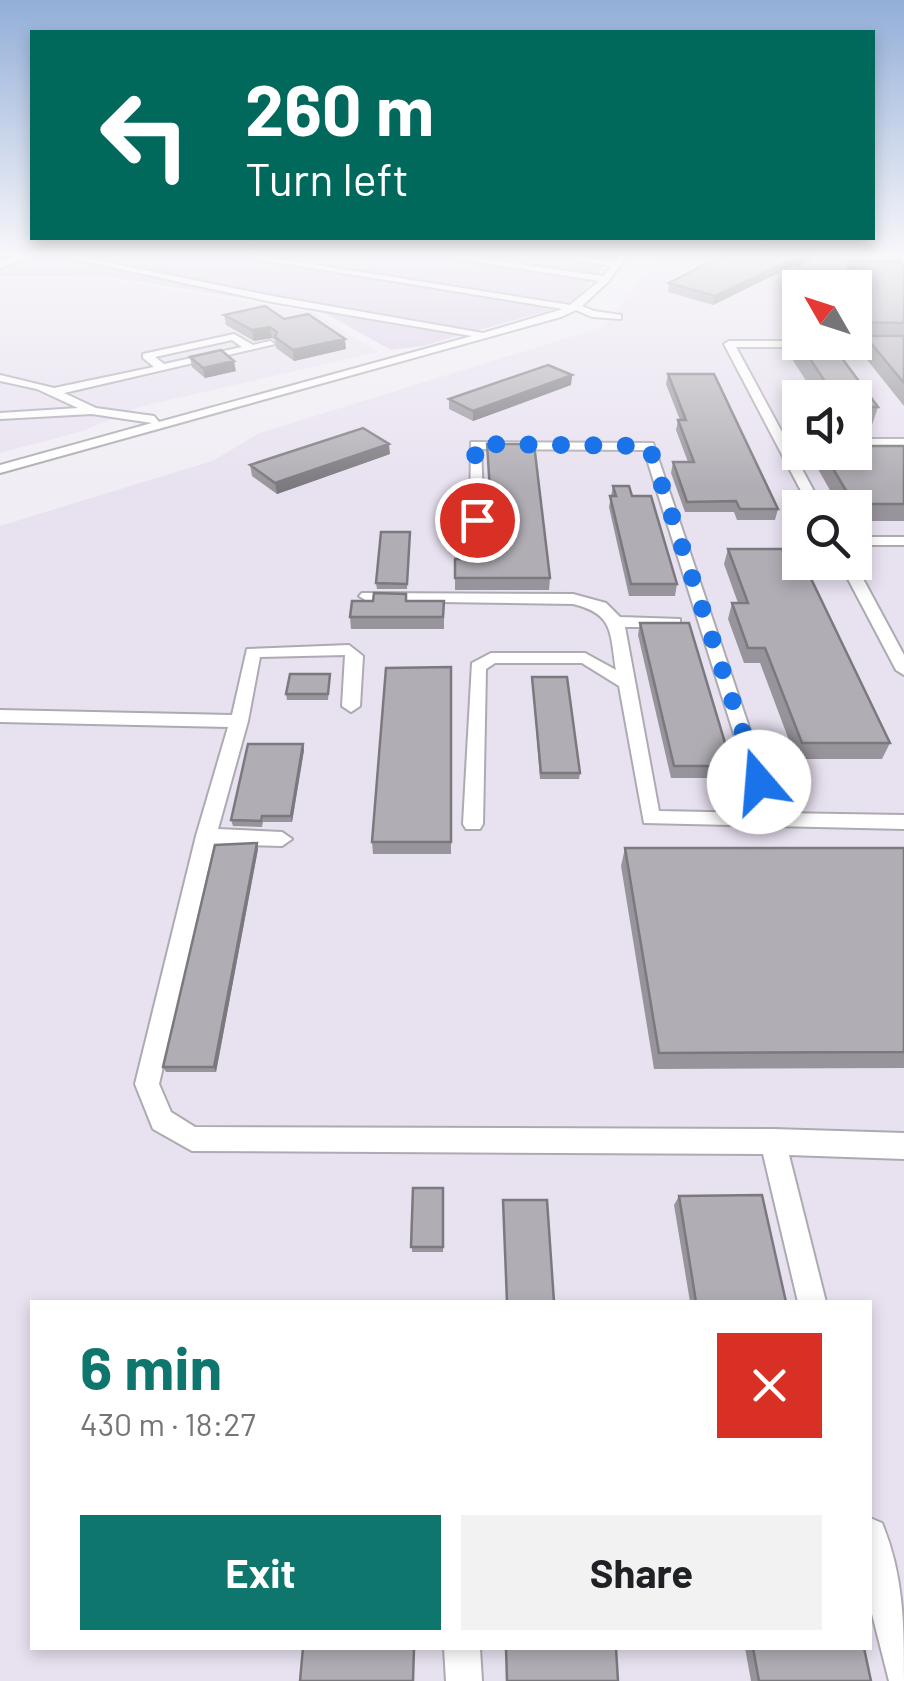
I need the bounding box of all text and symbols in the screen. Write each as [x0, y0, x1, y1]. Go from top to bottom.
text: 260 m [245, 66, 434, 150]
icon: left [80, 70, 210, 200]
text: Turn left [245, 151, 409, 205]
north arrow [782, 270, 872, 360]
map controls [782, 270, 872, 580]
button: sound [782, 380, 872, 470]
pin [435, 478, 520, 563]
button: search [782, 490, 872, 580]
icon: arrive [450, 493, 505, 548]
position arrow [707, 730, 811, 834]
text: 6 min [80, 1330, 222, 1402]
button: close [717, 1333, 822, 1438]
text: 430 m · 18:27 [80, 1404, 256, 1442]
button: Exit [80, 1515, 441, 1630]
button: Share [461, 1515, 822, 1630]

